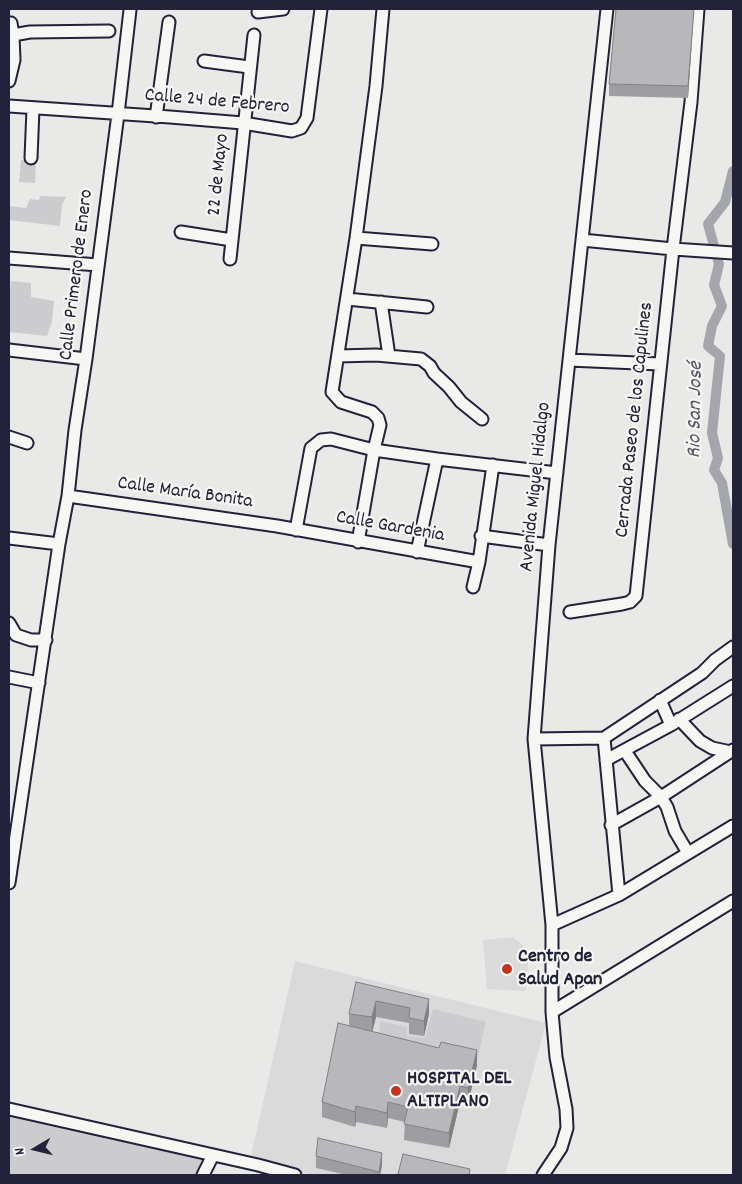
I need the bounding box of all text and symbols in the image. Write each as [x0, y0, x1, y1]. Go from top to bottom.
street label: Calle 24 de Febrero [144, 85, 290, 121]
street label: 22 de Mayo [204, 133, 236, 217]
street label: Calle Primero de Enero [56, 188, 100, 362]
street label: Cerrada Paseo de los Capulines [612, 301, 660, 539]
water label: Rio San José [684, 361, 710, 459]
street label: Avenida Miguel Hidalgo [516, 401, 558, 573]
street label: Calle María Bonita [116, 473, 254, 515]
street label: Calle Gardenia [334, 507, 446, 549]
place label: Centro de Salud Apan [518, 946, 602, 993]
marker: Centro de Salud Apan [500, 962, 514, 976]
place label: H0SPITAL DEL ALTIPLAN0 [407, 1068, 511, 1115]
marker: H0SPITAL DEL ALTIPLAN0 [389, 1084, 403, 1098]
north arrow [10, 1124, 60, 1174]
text: N [10, 1146, 31, 1156]

